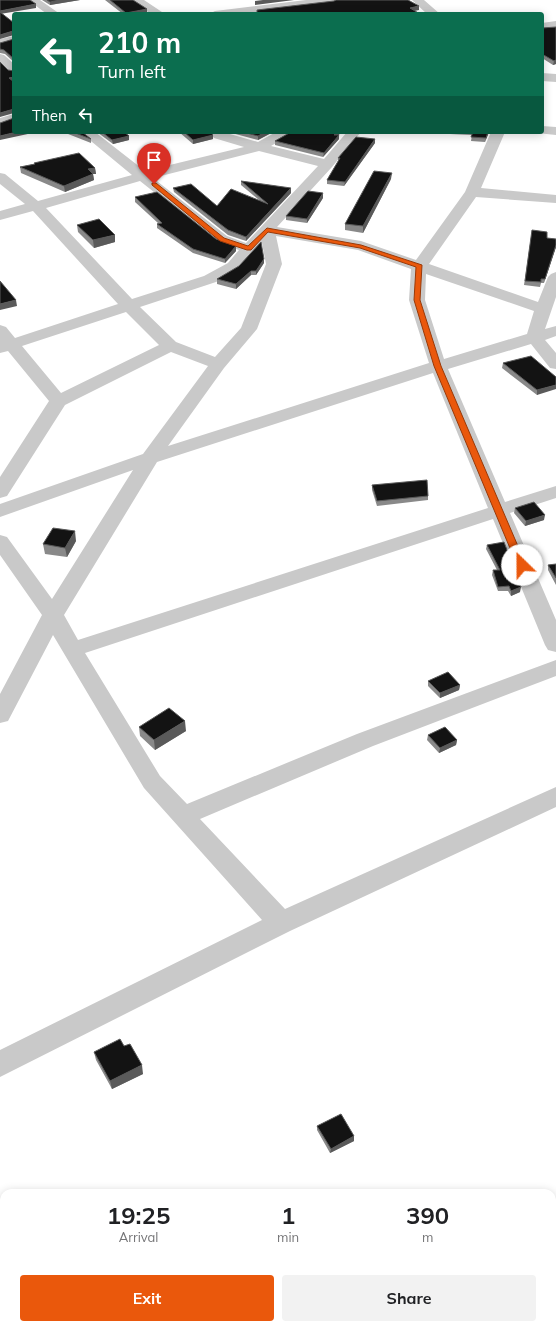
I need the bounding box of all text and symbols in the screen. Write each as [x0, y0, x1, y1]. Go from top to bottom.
text: 210 m [98, 25, 181, 60]
icon: left [32, 28, 84, 80]
text: Turn left [98, 60, 166, 83]
icon: left [75, 104, 97, 126]
text: Then [32, 106, 67, 125]
pin [137, 143, 171, 184]
icon: arrive [143, 149, 165, 171]
position arrow [501, 544, 543, 586]
text: 19:25 [107, 1200, 170, 1230]
text: 1 [281, 1200, 295, 1230]
text: 390 [406, 1200, 449, 1230]
text: Arrival [119, 1229, 158, 1245]
text: min [277, 1229, 299, 1245]
text: m [422, 1229, 433, 1245]
button: Exit [20, 1275, 274, 1321]
button: Share [282, 1275, 536, 1321]

